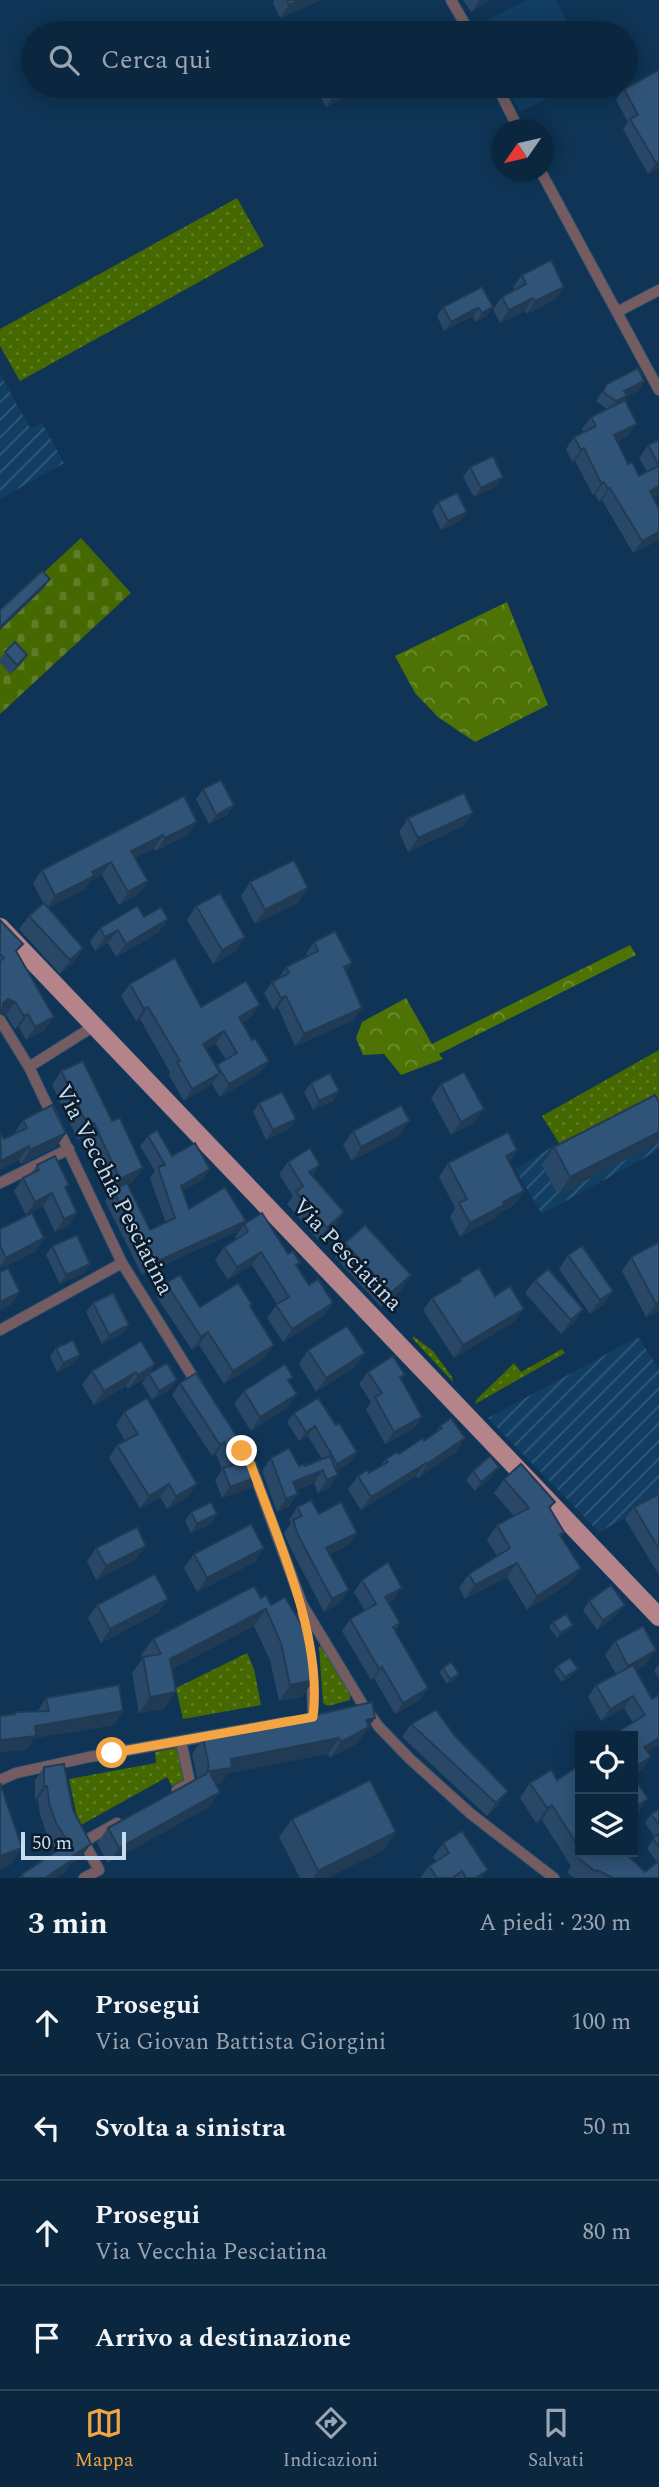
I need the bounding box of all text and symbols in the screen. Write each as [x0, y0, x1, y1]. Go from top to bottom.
search box [21, 21, 638, 98]
text: Cerca qui [101, 40, 212, 80]
icon: search [45, 41, 83, 79]
north arrow [491, 119, 554, 182]
street label: Via Vecchia Pesciatina [46, 1079, 182, 1301]
street label: Via Pesciatina [284, 1190, 410, 1320]
route end [226, 1435, 257, 1466]
map controls [575, 1731, 638, 1857]
button: locate [575, 1731, 638, 1794]
route start [96, 1737, 127, 1768]
button: layers [575, 1794, 638, 1857]
scale bar [21, 1829, 126, 1861]
text: 50 m [32, 1829, 72, 1858]
text: 3 min [28, 1901, 108, 1947]
text: A piedi · 230 m [479, 1906, 631, 1941]
text: Prosegui [95, 1985, 200, 2025]
icon: ahead [28, 2004, 66, 2042]
text: 100 m [571, 2005, 631, 2040]
text: Via Giovan Battista Giorgini [95, 2025, 386, 2060]
text: Svolta a sinistra [95, 2108, 286, 2148]
icon: left [28, 2109, 66, 2147]
text: 50 m [582, 2110, 631, 2145]
text: Prosegui [95, 2195, 200, 2235]
icon: ahead [28, 2214, 66, 2252]
text: 80 m [582, 2215, 631, 2250]
text: Via Vecchia Pesciatina [95, 2235, 327, 2270]
text: Arrivo a destinazione [95, 2318, 351, 2358]
icon: arrive [28, 2319, 66, 2357]
tab: Mappa [75, 2404, 133, 2475]
tab: Indicazioni [283, 2404, 378, 2475]
tab: Salvati [528, 2404, 584, 2475]

